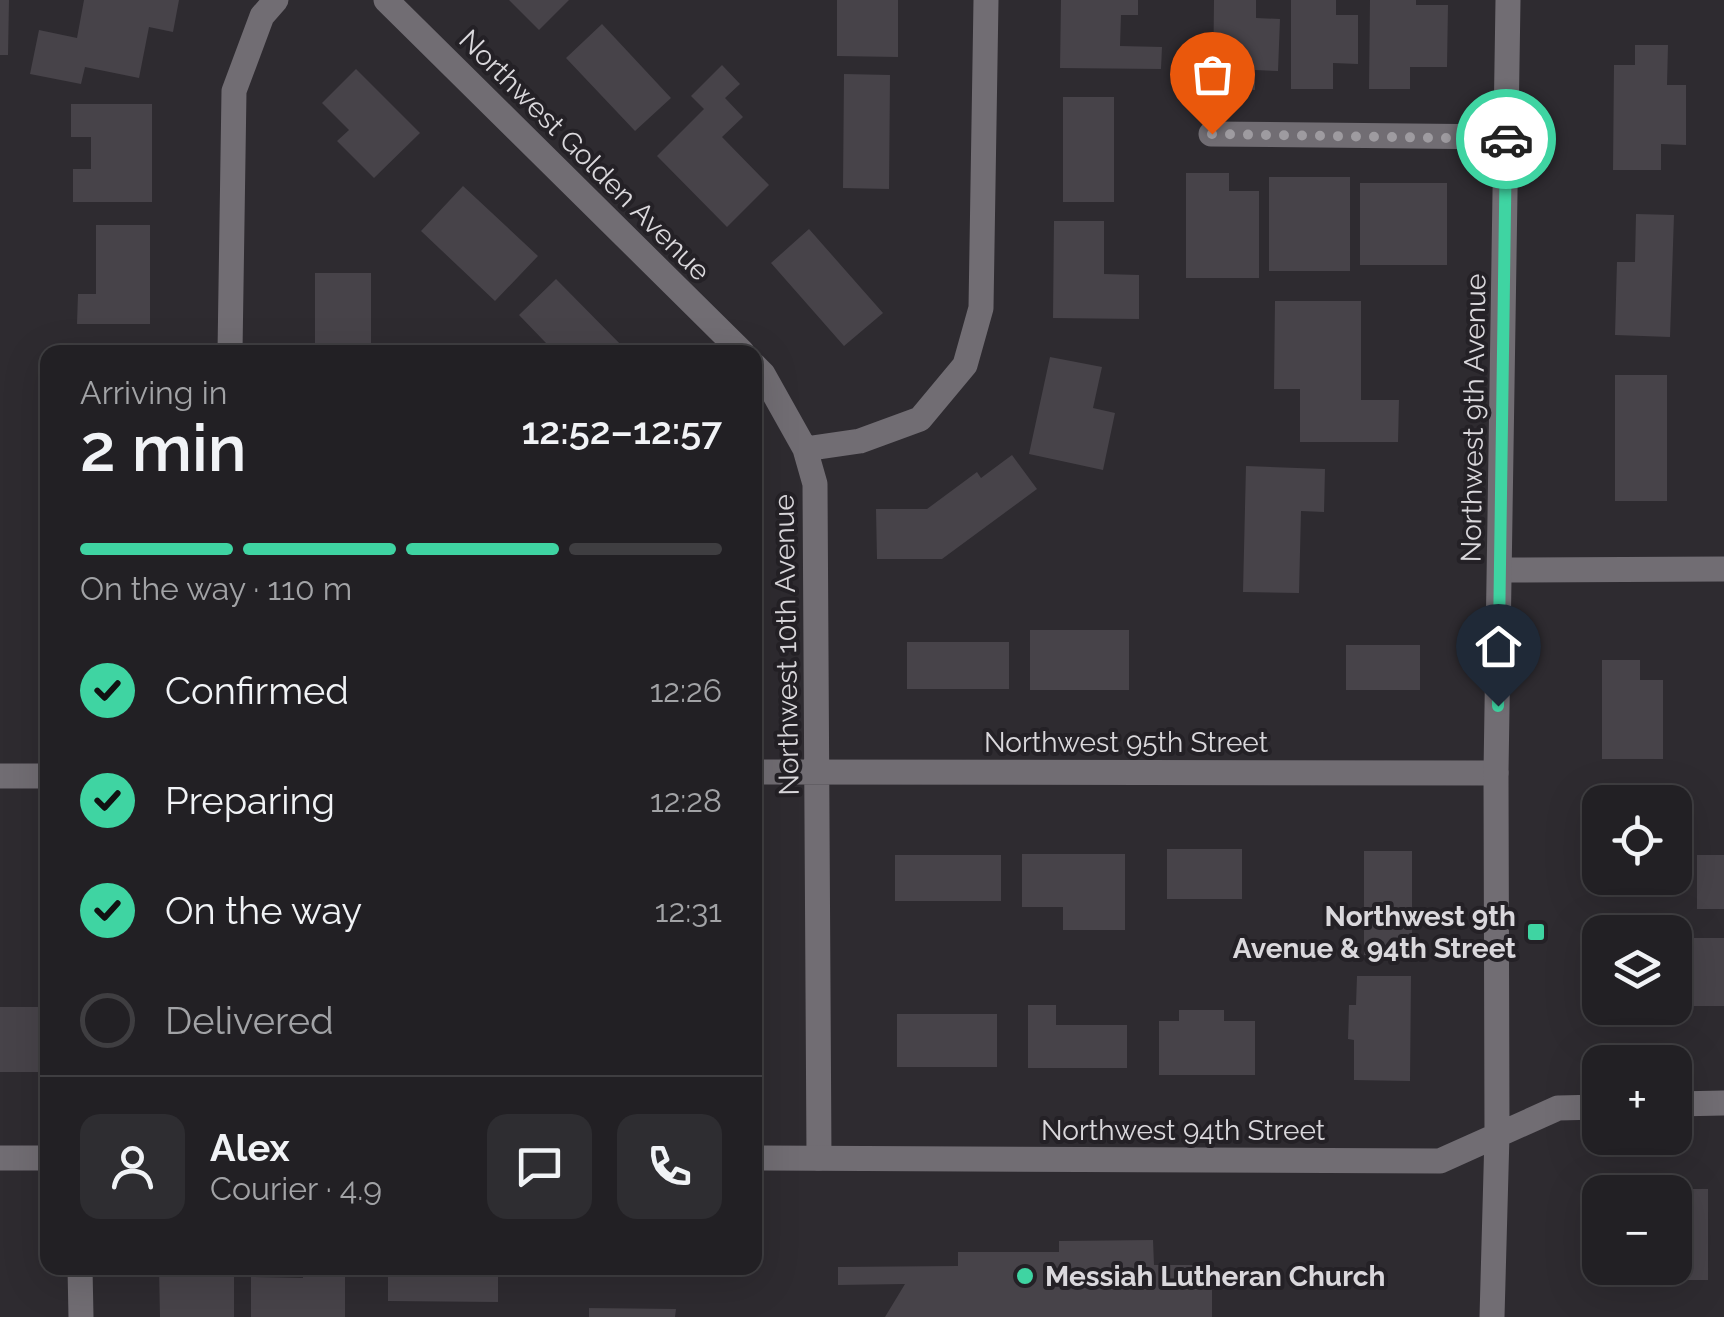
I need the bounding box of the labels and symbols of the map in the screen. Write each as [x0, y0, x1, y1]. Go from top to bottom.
street label: Northwest Golden Avenue [452, 23, 717, 288]
pin [1170, 32, 1255, 135]
courier [1456, 89, 1556, 189]
street label: Northwest 9th Avenue [1454, 273, 1493, 563]
street label: Northwest 10th Avenue [767, 494, 806, 796]
pin [1456, 604, 1541, 707]
street label: Northwest 95th Street [984, 726, 1269, 759]
place label: Northwest 9th Avenue & 94th Street [1233, 900, 1516, 965]
marker: Northwest 9th Avenue & 94th Street [1525, 921, 1547, 943]
street label: Northwest 94th Street [1041, 1114, 1326, 1147]
place label: Messiah Lutheran Church [1045, 1260, 1386, 1293]
marker: Messiah Lutheran Church [1014, 1265, 1036, 1287]

